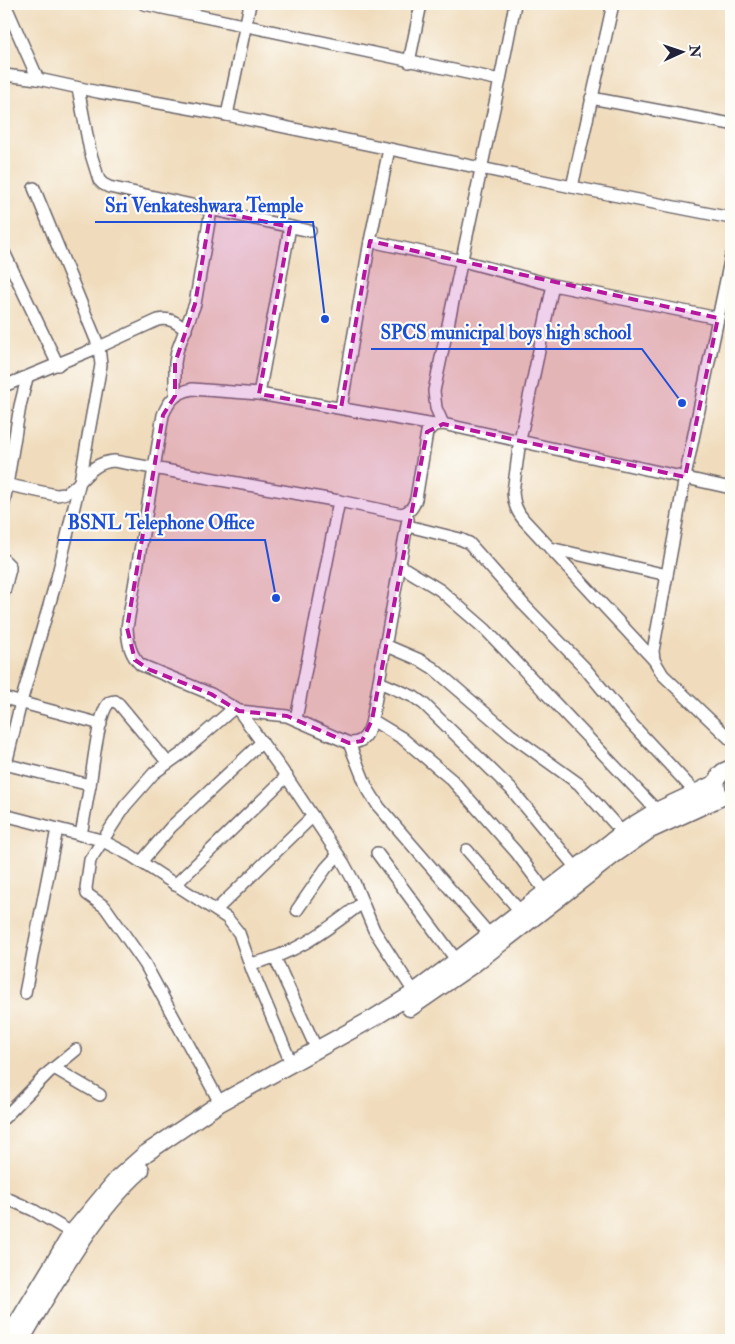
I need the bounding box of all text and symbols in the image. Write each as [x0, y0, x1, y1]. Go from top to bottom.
north arrow [658, 28, 708, 78]
text: N [686, 44, 703, 59]
callout: Sri Venkateshwara Temple [95, 188, 313, 222]
text: Sri Venkateshwara Temple [105, 194, 303, 219]
callout: SPCS municipal boys high school [371, 315, 642, 349]
text: SPCS municipal boys high school [380, 321, 632, 346]
callout: BSNL Telephone Office [58, 506, 265, 540]
text: BSNL Telephone Office [68, 511, 255, 536]

